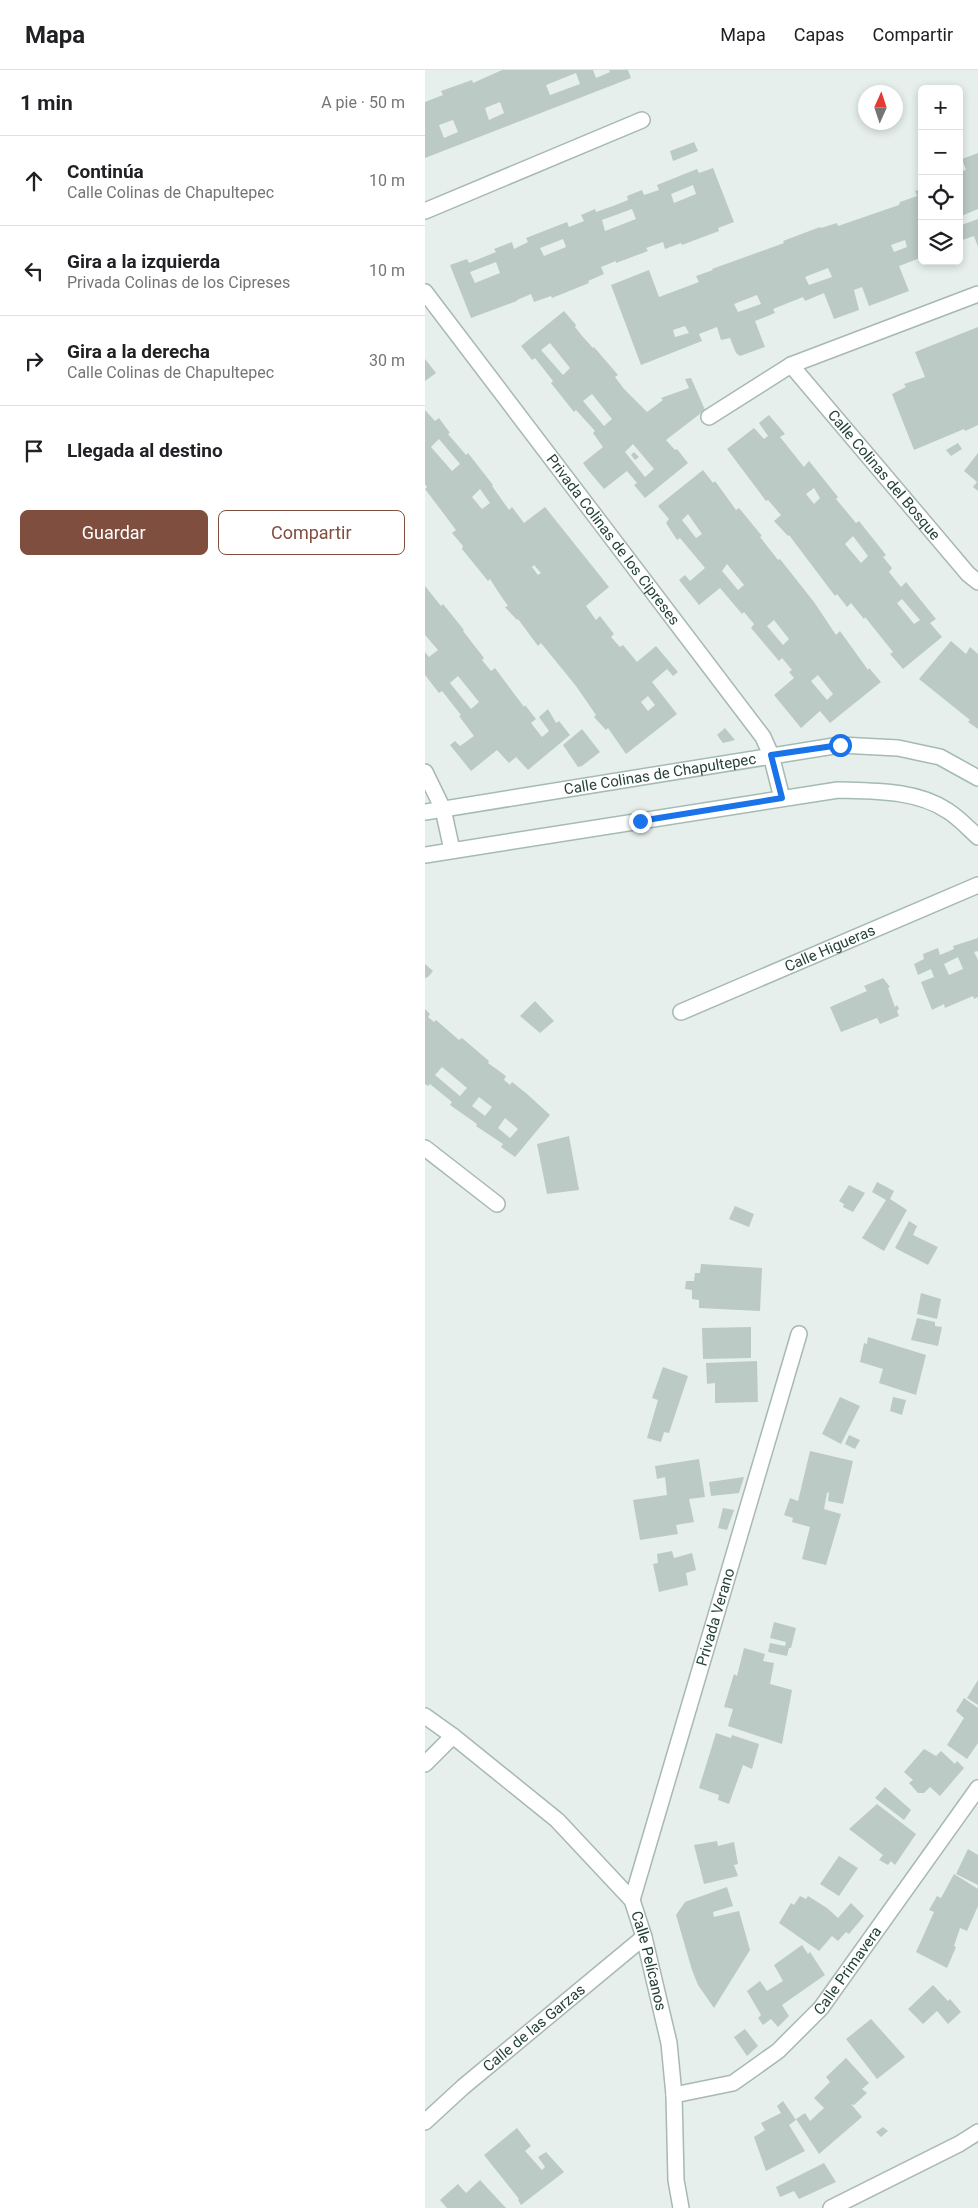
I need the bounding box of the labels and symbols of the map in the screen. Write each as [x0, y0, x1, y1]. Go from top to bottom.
north arrow [858, 85, 903, 130]
street label: Calle Colinas del Bosque [824, 406, 944, 544]
street label: Privada Colinas de los Cipreses [543, 451, 684, 629]
route start [829, 734, 852, 757]
street label: Calle Colinas de Chapultepec [563, 750, 758, 798]
route end [629, 810, 652, 833]
street label: Calle Higueras [782, 921, 878, 976]
street label: Privada Verano [693, 1566, 738, 1668]
street label: Calle Pelícanos [627, 1909, 670, 2013]
street label: Calle Primavera [810, 1923, 885, 2019]
street label: Calle de las Garzas [479, 1981, 589, 2076]

